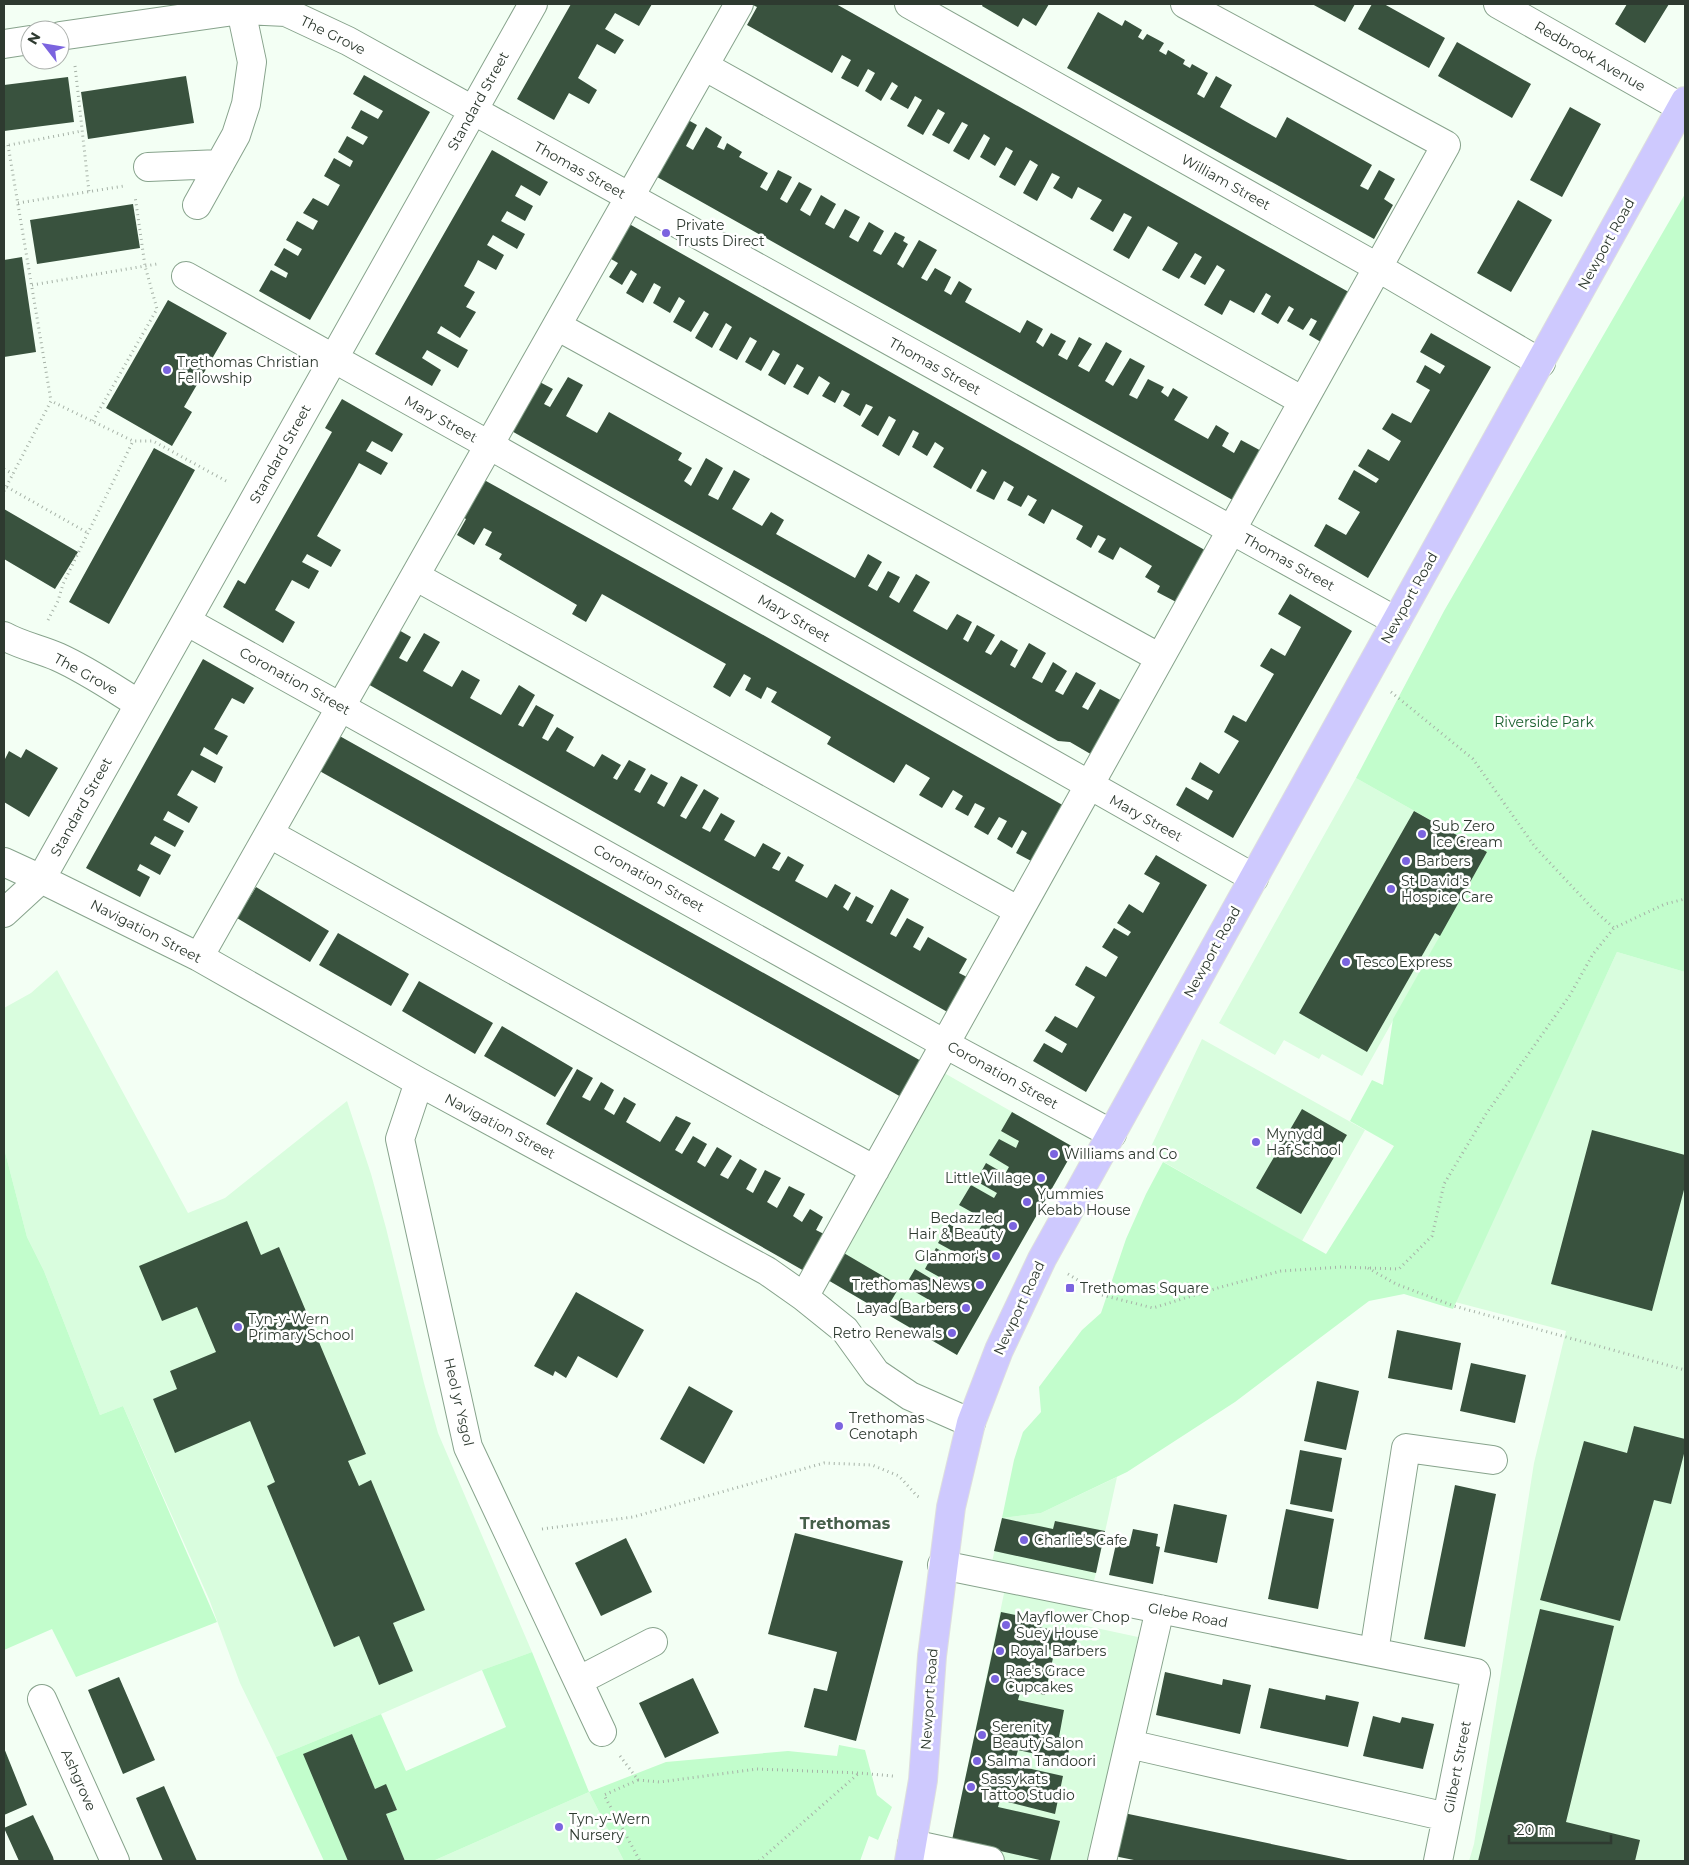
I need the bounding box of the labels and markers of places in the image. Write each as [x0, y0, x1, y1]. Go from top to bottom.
place label: Private Trusts Direct [676, 216, 765, 250]
marker: Private Trusts Direct [660, 227, 672, 239]
place label: Trethomas Christian Fellowship [177, 353, 319, 387]
marker: Trethomas Christian Fellowship [161, 364, 173, 376]
place label: Sub Zero Ice Cream [1432, 817, 1503, 851]
marker: Sub Zero Ice Cream [1416, 828, 1428, 840]
place label: Barbers [1416, 852, 1471, 870]
marker: Barbers [1400, 855, 1412, 867]
place label: St David's Hospice Care [1401, 872, 1493, 906]
marker: St David's Hospice Care [1385, 883, 1397, 895]
place label: Tesco Express [1356, 953, 1453, 971]
marker: Tesco Express [1340, 956, 1352, 968]
place label: Mynydd Haf School [1266, 1125, 1341, 1159]
marker: Mynydd Haf School [1250, 1136, 1262, 1148]
place label: Williams and Co [1064, 1145, 1177, 1163]
marker: Williams and Co [1048, 1148, 1060, 1160]
place label: Little Village [945, 1169, 1031, 1187]
marker: Little Village [1035, 1172, 1047, 1184]
place label: Yummies Kebab House [1037, 1185, 1131, 1219]
marker: Yummies Kebab House [1021, 1196, 1033, 1208]
place label: Bedazzled Hair & Beauty [908, 1209, 1003, 1243]
marker: Bedazzled Hair & Beauty [1007, 1220, 1019, 1232]
place label: Glanmor's [915, 1247, 986, 1265]
marker: Glanmor's [990, 1250, 1002, 1262]
place label: Trethomas News [852, 1276, 970, 1294]
marker: Trethomas News [974, 1279, 986, 1291]
place label: Trethomas Square [1080, 1279, 1209, 1297]
marker: Trethomas Square [1064, 1282, 1076, 1294]
place label: Layad Barbers [856, 1299, 956, 1317]
marker: Layad Barbers [960, 1302, 972, 1314]
place label: Tyn-y-Wern Primary School [248, 1310, 354, 1344]
marker: Tyn-y-Wern Primary School [232, 1321, 244, 1333]
place label: Retro Renewals [833, 1324, 942, 1342]
marker: Retro Renewals [946, 1327, 958, 1339]
place label: Trethomas Cenotaph [849, 1409, 925, 1443]
marker: Trethomas Cenotaph [833, 1420, 845, 1432]
place label: Charlie's Cafe [1034, 1531, 1127, 1549]
marker: Charlie's Cafe [1018, 1534, 1030, 1546]
place label: Mayflower Chop Suey House [1016, 1608, 1130, 1642]
marker: Mayflower Chop Suey House [1000, 1619, 1012, 1631]
place label: Royal Barbers [1010, 1642, 1107, 1660]
marker: Royal Barbers [994, 1645, 1006, 1657]
place label: Rae's Grace Cupcakes [1005, 1662, 1085, 1696]
marker: Rae's Grace Cupcakes [989, 1673, 1001, 1685]
place label: Serenity Beauty Salon [992, 1718, 1084, 1752]
marker: Serenity Beauty Salon [976, 1729, 988, 1741]
place label: Salma Tandoori [987, 1752, 1096, 1770]
marker: Salma Tandoori [971, 1755, 983, 1767]
place label: Sassykats Tattoo Studio [981, 1770, 1075, 1804]
marker: Sassykats Tattoo Studio [965, 1781, 977, 1793]
place label: Tyn-y-Wern Nursery [569, 1810, 650, 1844]
marker: Tyn-y-Wern Nursery [553, 1821, 565, 1833]

